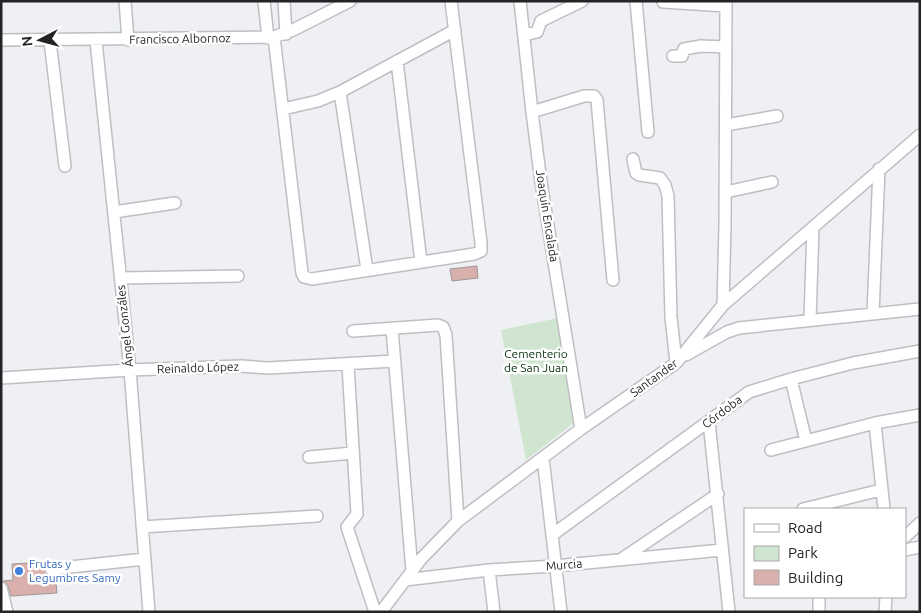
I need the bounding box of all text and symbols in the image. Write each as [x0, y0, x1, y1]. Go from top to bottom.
north arrow [15, 15, 65, 65]
street label: Francisco Albornoz [129, 31, 231, 46]
text: N [19, 35, 36, 47]
street label: Joaquín Encalada [534, 169, 561, 263]
street label: Ángel Gonzáles [114, 284, 135, 368]
park label: Cementerio de San Juan [504, 347, 568, 374]
street label: Santander [628, 356, 680, 399]
street label: Reinaldo López [157, 360, 240, 375]
street label: Córdoba [699, 393, 744, 431]
legend [744, 508, 906, 598]
text: Road [788, 519, 823, 536]
text: Park [788, 544, 818, 561]
street label: Murcia [545, 556, 583, 573]
place label: Frutas y Legumbres Samy [29, 557, 121, 584]
marker: Frutas y Legumbres Samy [13, 565, 25, 577]
text: Building [788, 569, 843, 586]

